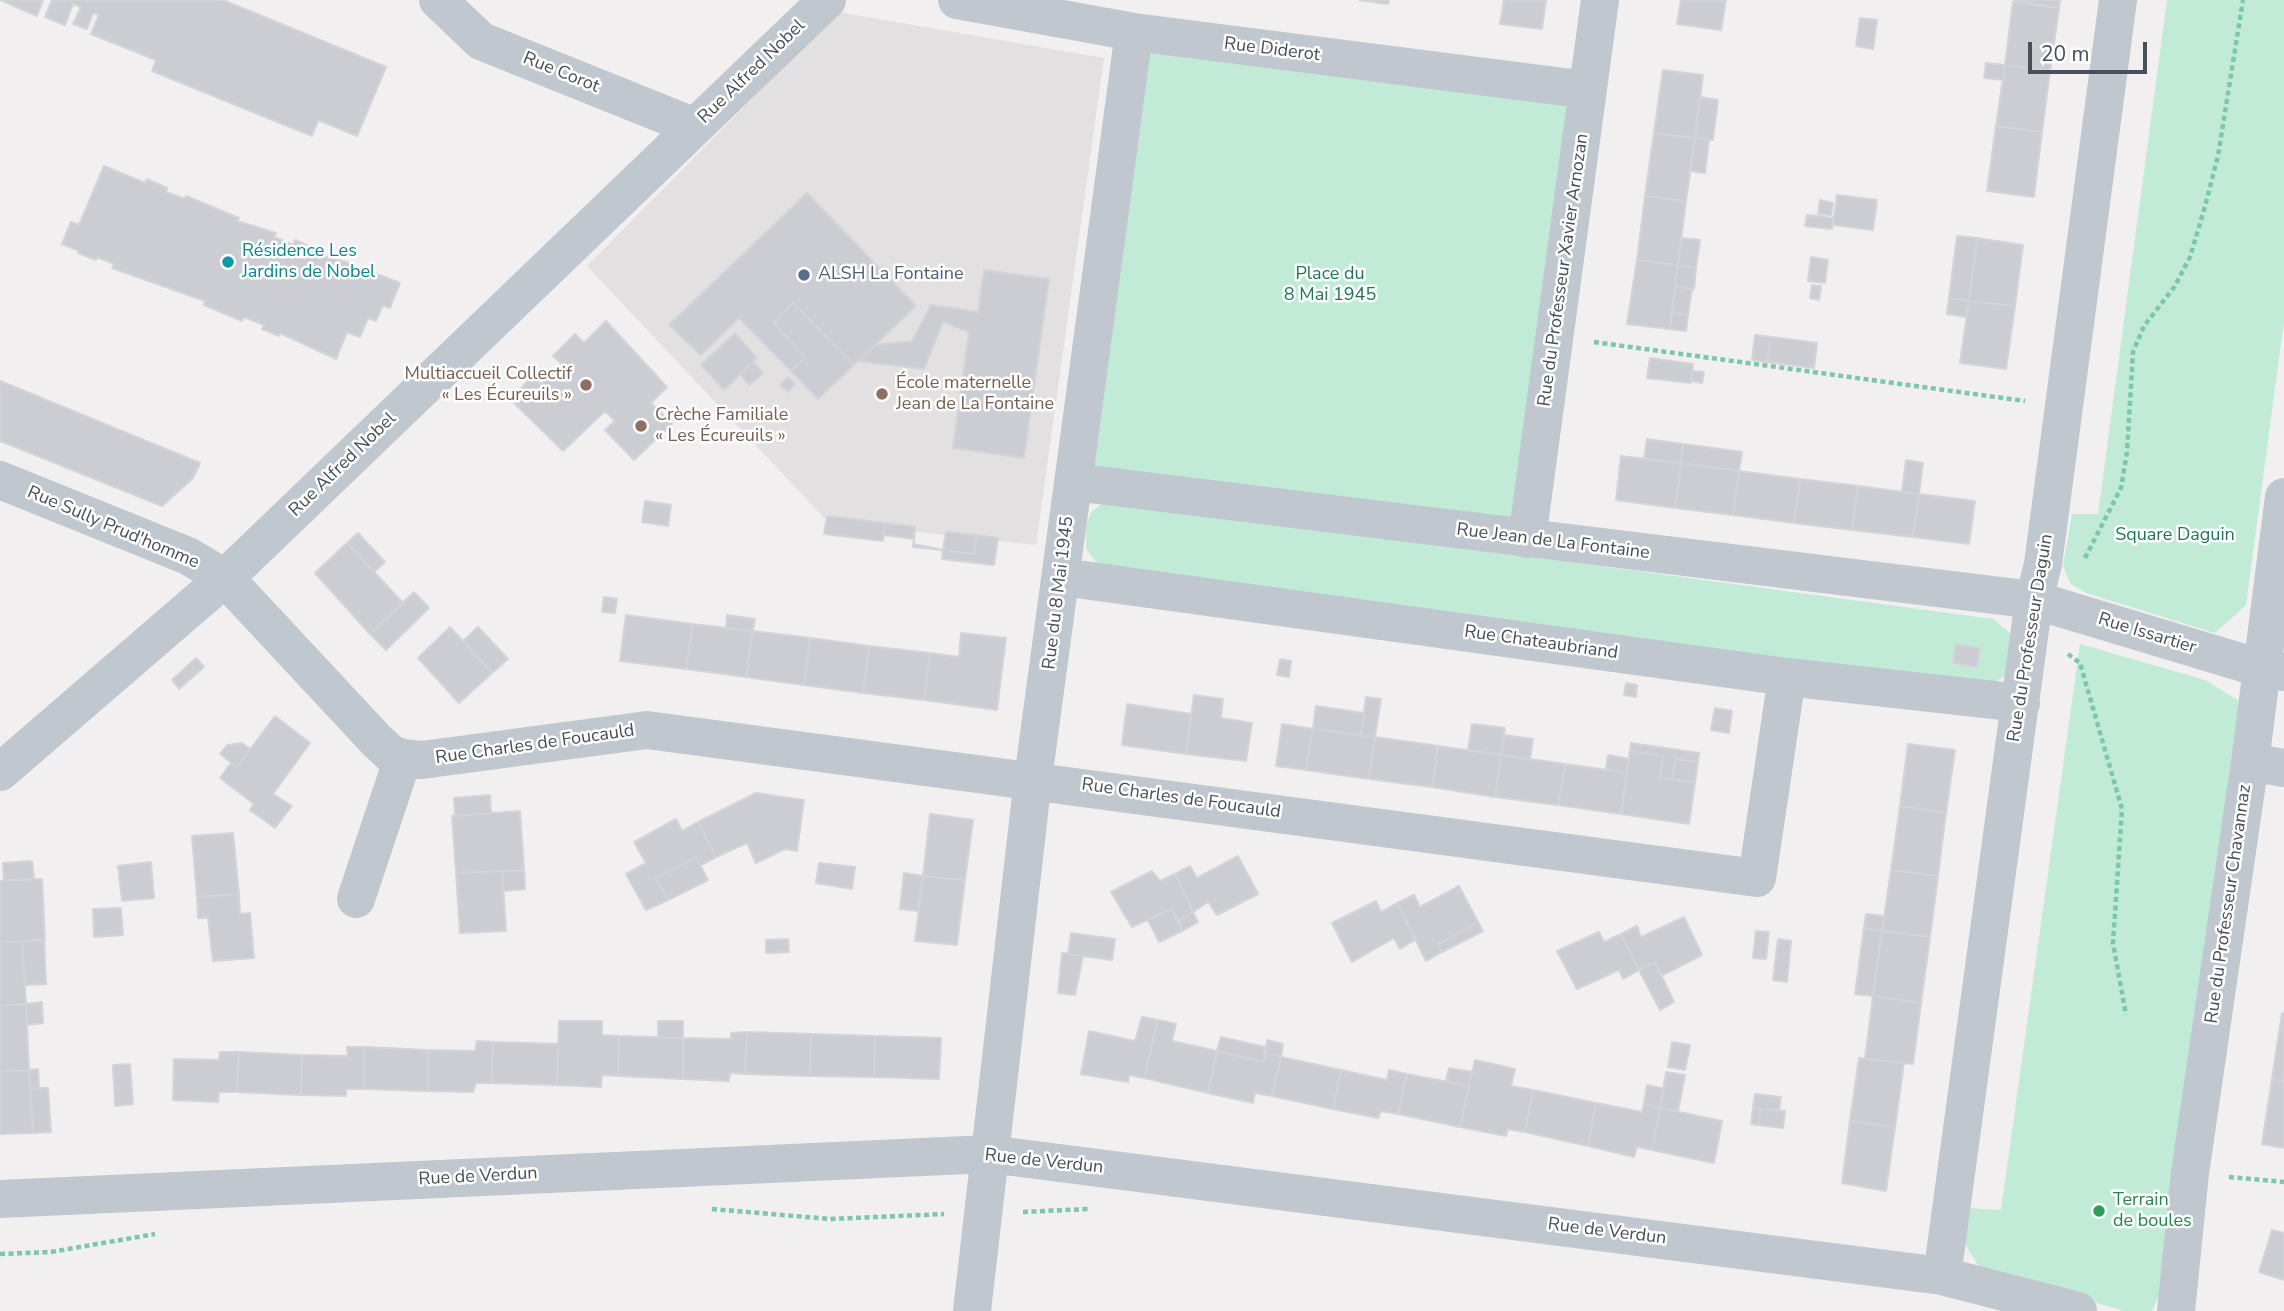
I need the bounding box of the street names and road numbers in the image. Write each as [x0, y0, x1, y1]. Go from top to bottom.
street label: Rue Alfred Nobel [694, 15, 810, 129]
street label: Rue Diderot [1223, 33, 1321, 67]
street label: Rue Corot [520, 48, 602, 98]
street label: Rue du Professeur Xavier Arnozan [1534, 132, 1594, 408]
street label: Rue Alfred Nobel [285, 408, 401, 522]
street label: Rue Sully Prud'homme [24, 482, 202, 574]
street label: Rue du 8 Mai 1945 [1039, 515, 1079, 671]
street label: Rue Jean de La Fontaine [1455, 519, 1651, 565]
street label: Rue du Professeur Daguin [2004, 532, 2058, 744]
street label: Rue Issartier [2095, 609, 2199, 659]
street label: Rue Chateaubriand [1463, 622, 1619, 664]
street label: Rue Charles de Foucauld [434, 720, 636, 770]
street label: Rue Charles de Foucauld [1080, 774, 1282, 824]
street label: Rue du Professeur Chavannaz [2202, 783, 2256, 1025]
street label: Rue de Verdun [984, 1145, 1104, 1179]
street label: Rue de Verdun [418, 1163, 538, 1191]
street label: Rue de Verdun [1547, 1214, 1667, 1250]

